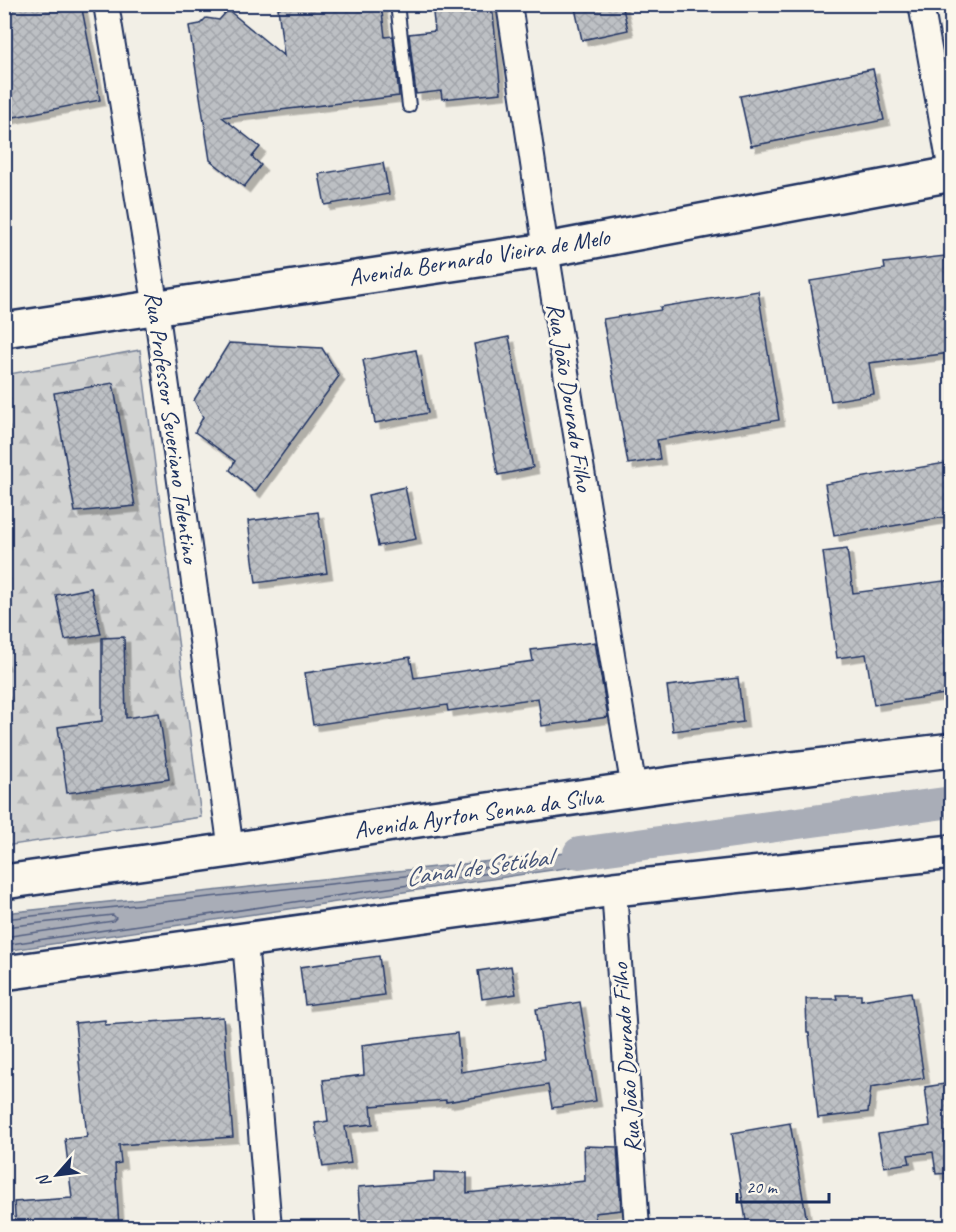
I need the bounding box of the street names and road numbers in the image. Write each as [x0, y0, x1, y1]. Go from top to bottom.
street label: Avenida Bernardo Vieira de Melo [346, 221, 613, 292]
street label: Rua Professor Severiano Tolentino [138, 289, 206, 567]
street label: Rua João Dourado Filho [540, 301, 600, 495]
street label: Avenida Ayrton Senna da Silva [352, 780, 606, 845]
street label: Rua João Dourado Filho [604, 961, 648, 1154]

